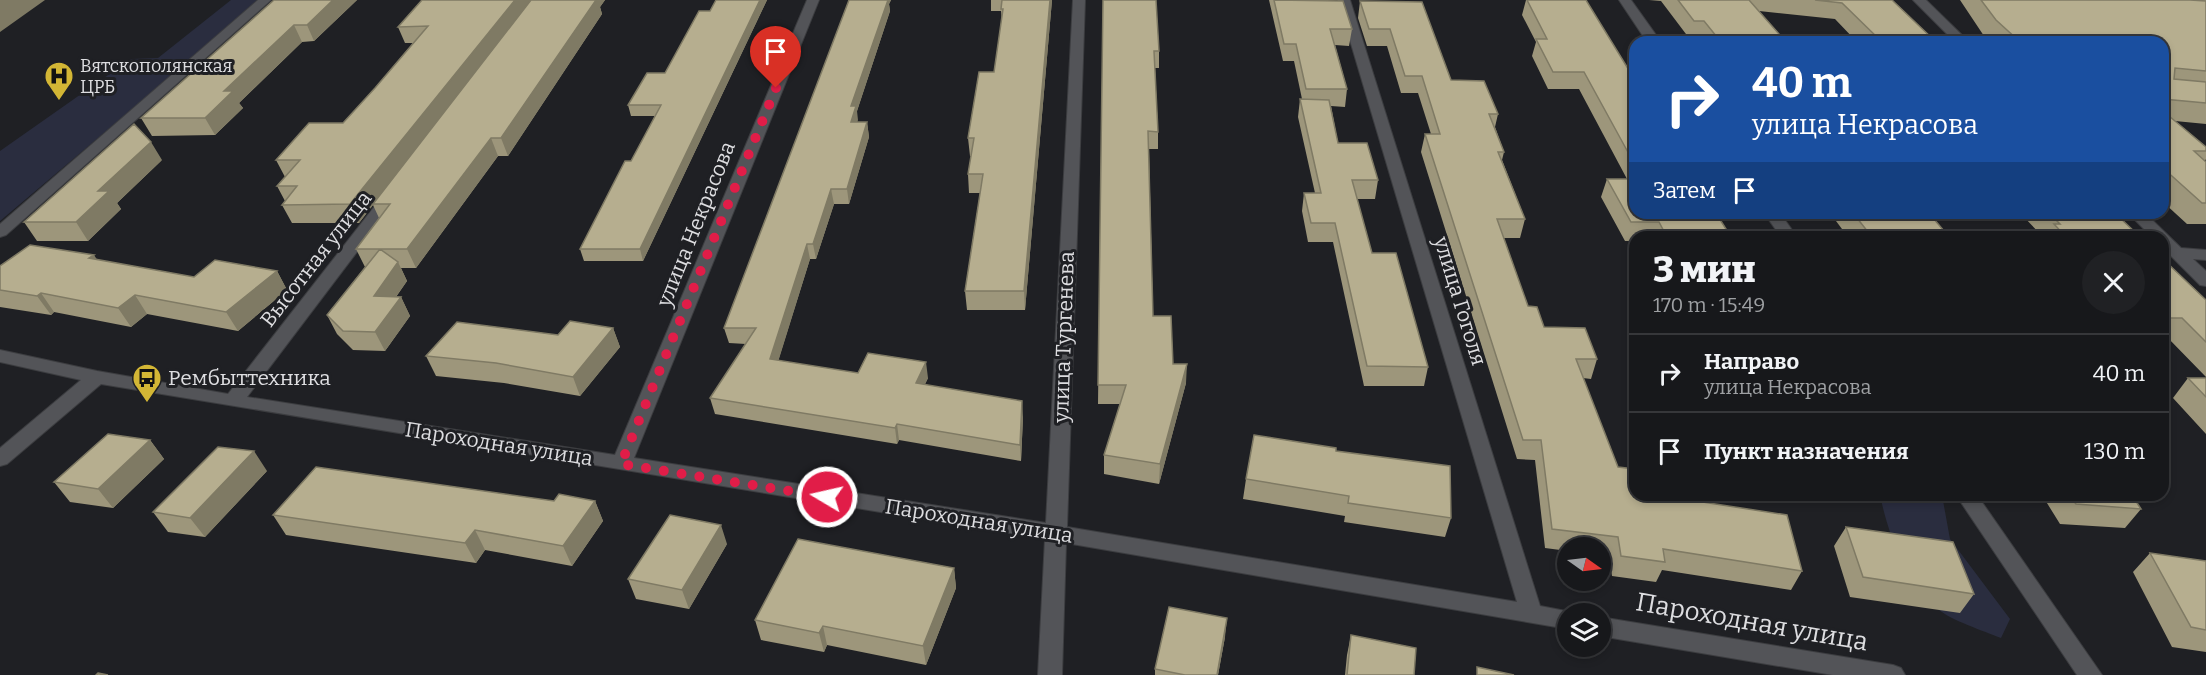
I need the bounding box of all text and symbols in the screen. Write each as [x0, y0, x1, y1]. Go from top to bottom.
pin [750, 26, 801, 88]
icon: arrive [759, 35, 792, 68]
place label: Вятскополянская ЦРБ [80, 55, 233, 98]
text: 40 m [1752, 58, 1852, 108]
hospital icon: Вятскополянская ЦРБ [43, 60, 75, 102]
icon: right [1653, 60, 1731, 138]
text: улица Некрасова [1752, 109, 1978, 141]
street label: улица Некрасова [651, 137, 741, 311]
icon: arrive [1728, 174, 1761, 207]
text: Затем [1653, 177, 1716, 204]
street label: Высотная улица [255, 185, 377, 332]
street label: улица Гоголя [1428, 232, 1492, 369]
text: 3 мин [1653, 248, 1756, 292]
street label: улица Тургенева [1048, 250, 1080, 424]
button: close [2082, 251, 2145, 314]
text: 170 m · 15:49 [1653, 293, 1765, 317]
text: Направо [1704, 348, 1799, 375]
icon: right [1653, 357, 1686, 390]
text: 40 m [2093, 360, 2145, 387]
bus stop icon: Рембыттехника [131, 362, 163, 404]
place label: Рембыттехника [168, 365, 331, 391]
text: улица Некрасова [1704, 375, 1871, 399]
street label: Пароходная улица [403, 416, 595, 472]
icon: arrive [1653, 435, 1686, 468]
text: Пункт назначения [1704, 438, 1909, 465]
text: 130 m [2084, 438, 2145, 465]
position arrow [795, 465, 859, 529]
street label: Пароходная улица [883, 493, 1075, 549]
north arrow [1557, 537, 1611, 591]
map controls [1557, 537, 1611, 657]
street label: Пароходная улица [1634, 586, 1870, 658]
button: layers [1557, 603, 1611, 657]

